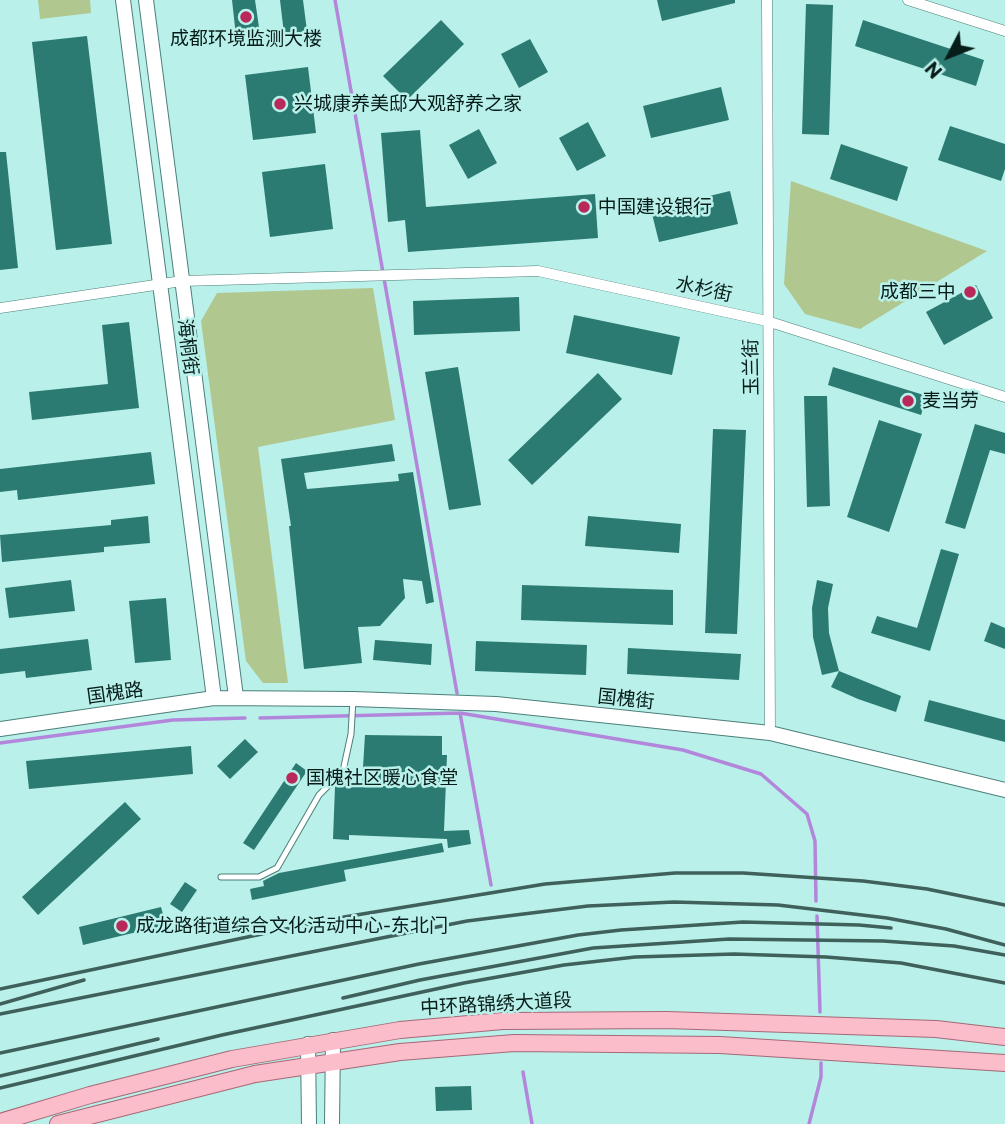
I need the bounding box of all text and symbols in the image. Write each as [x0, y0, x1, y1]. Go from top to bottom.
marker: 成都环境监测大楼 [238, 9, 254, 25]
north arrow [914, 21, 984, 91]
place label: 成都环境监测大楼 [170, 28, 322, 50]
text: N [920, 57, 946, 83]
place label: 兴城康养美邸大观舒养之家 [294, 93, 522, 115]
marker: 兴城康养美邸大观舒养之家 [272, 96, 288, 112]
place label: 中国建设银行 [598, 196, 712, 218]
marker: 中国建设银行 [576, 199, 592, 215]
street label: 水杉街 [674, 272, 734, 306]
place label: 成都三中 [880, 281, 956, 303]
marker: 成都三中 [962, 284, 978, 300]
street label: 海桐街 [173, 317, 203, 377]
street label: 玉兰街 [739, 338, 763, 396]
place label: 麦当劳 [922, 390, 979, 412]
marker: 麦当劳 [900, 393, 916, 409]
street label: 国槐路 [85, 678, 145, 708]
street label: 国槐街 [596, 685, 656, 713]
place label: 国槐社区暖心食堂 [306, 767, 458, 789]
marker: 国槐社区暖心食堂 [284, 770, 300, 786]
place label: 成龙路街道综合文化活动中心-东北门 [136, 915, 448, 937]
marker: 成龙路街道综合文化活动中心-东北门 [114, 918, 130, 934]
street label: 中环路锦绣大道段 [420, 989, 572, 1019]

